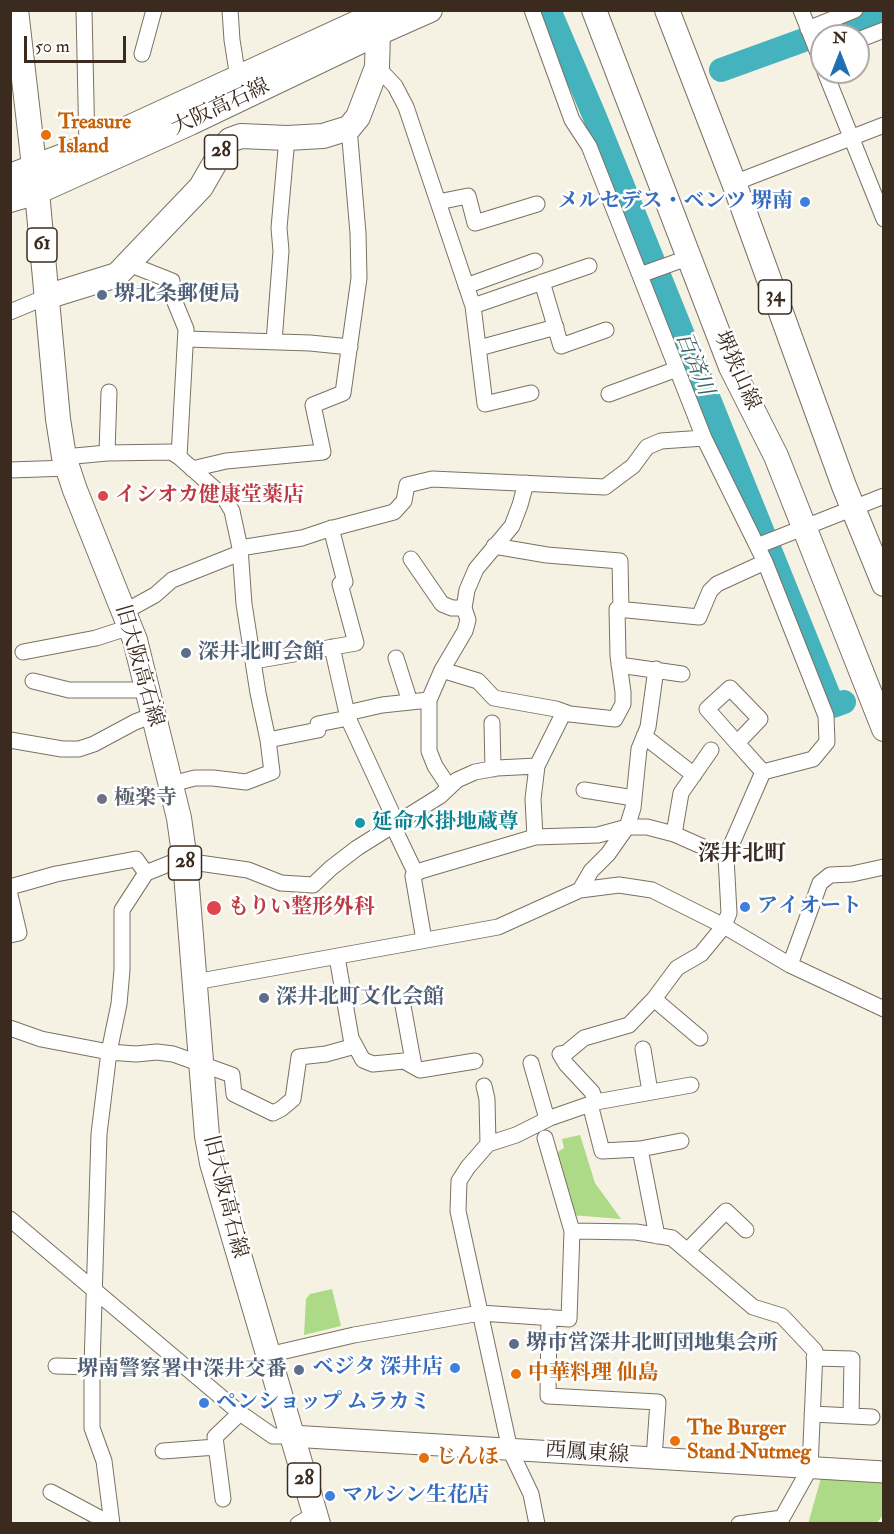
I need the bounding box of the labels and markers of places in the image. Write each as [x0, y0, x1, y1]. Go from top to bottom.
place label: Treasure Island [58, 110, 131, 160]
marker: Treasure Island [39, 128, 53, 142]
place label: メルセデス・ベンツ 堺南 [558, 189, 793, 215]
marker: メルセデス・ベンツ 堺南 [798, 195, 812, 209]
place label: 堺北条郵便局 [114, 282, 240, 308]
marker: 堺北条郵便局 [95, 288, 109, 302]
place label: イシオカ健康堂薬店 [115, 483, 304, 509]
marker: イシオカ健康堂薬店 [96, 489, 110, 503]
place label: 深井北町会館 [198, 640, 324, 666]
marker: 深井北町会館 [179, 646, 193, 660]
place label: 極楽寺 [114, 786, 177, 812]
marker: 極楽寺 [95, 792, 109, 806]
place label: 延命水掛地蔵尊 [372, 810, 519, 836]
marker: 延命水掛地蔵尊 [353, 816, 367, 830]
place label: アイオート [757, 894, 862, 920]
place label: もりい整形外科 [228, 895, 375, 921]
marker: もりい整形外科 [205, 899, 223, 917]
marker: アイオート [738, 900, 752, 914]
place label: 深井北町文化会館 [276, 985, 444, 1011]
marker: 深井北町文化会館 [257, 991, 271, 1005]
place label: 堺市営深井北町団地集会所 [526, 1331, 778, 1357]
marker: 堺市営深井北町団地集会所 [507, 1337, 521, 1351]
place label: ベジタ 深井店 [313, 1355, 443, 1381]
place label: 堺南警察署中深井交番 [77, 1357, 287, 1383]
marker: ベジタ 深井店 [448, 1361, 462, 1375]
place label: 中華料理 仙島 [528, 1361, 658, 1387]
marker: 堺南警察署中深井交番 [292, 1363, 306, 1377]
marker: 中華料理 仙島 [509, 1367, 523, 1381]
place label: ペンショップ ムラカミ [216, 1390, 430, 1416]
marker: ペンショップ ムラカミ [197, 1396, 211, 1410]
place label: The Burger Stand Nutmeg [687, 1416, 811, 1466]
marker: The Burger Stand Nutmeg [668, 1434, 682, 1448]
place label: じんほ [436, 1445, 499, 1471]
marker: じんほ [417, 1451, 431, 1465]
place label: マルシン生花店 [342, 1483, 489, 1509]
marker: マルシン生花店 [323, 1489, 337, 1503]

